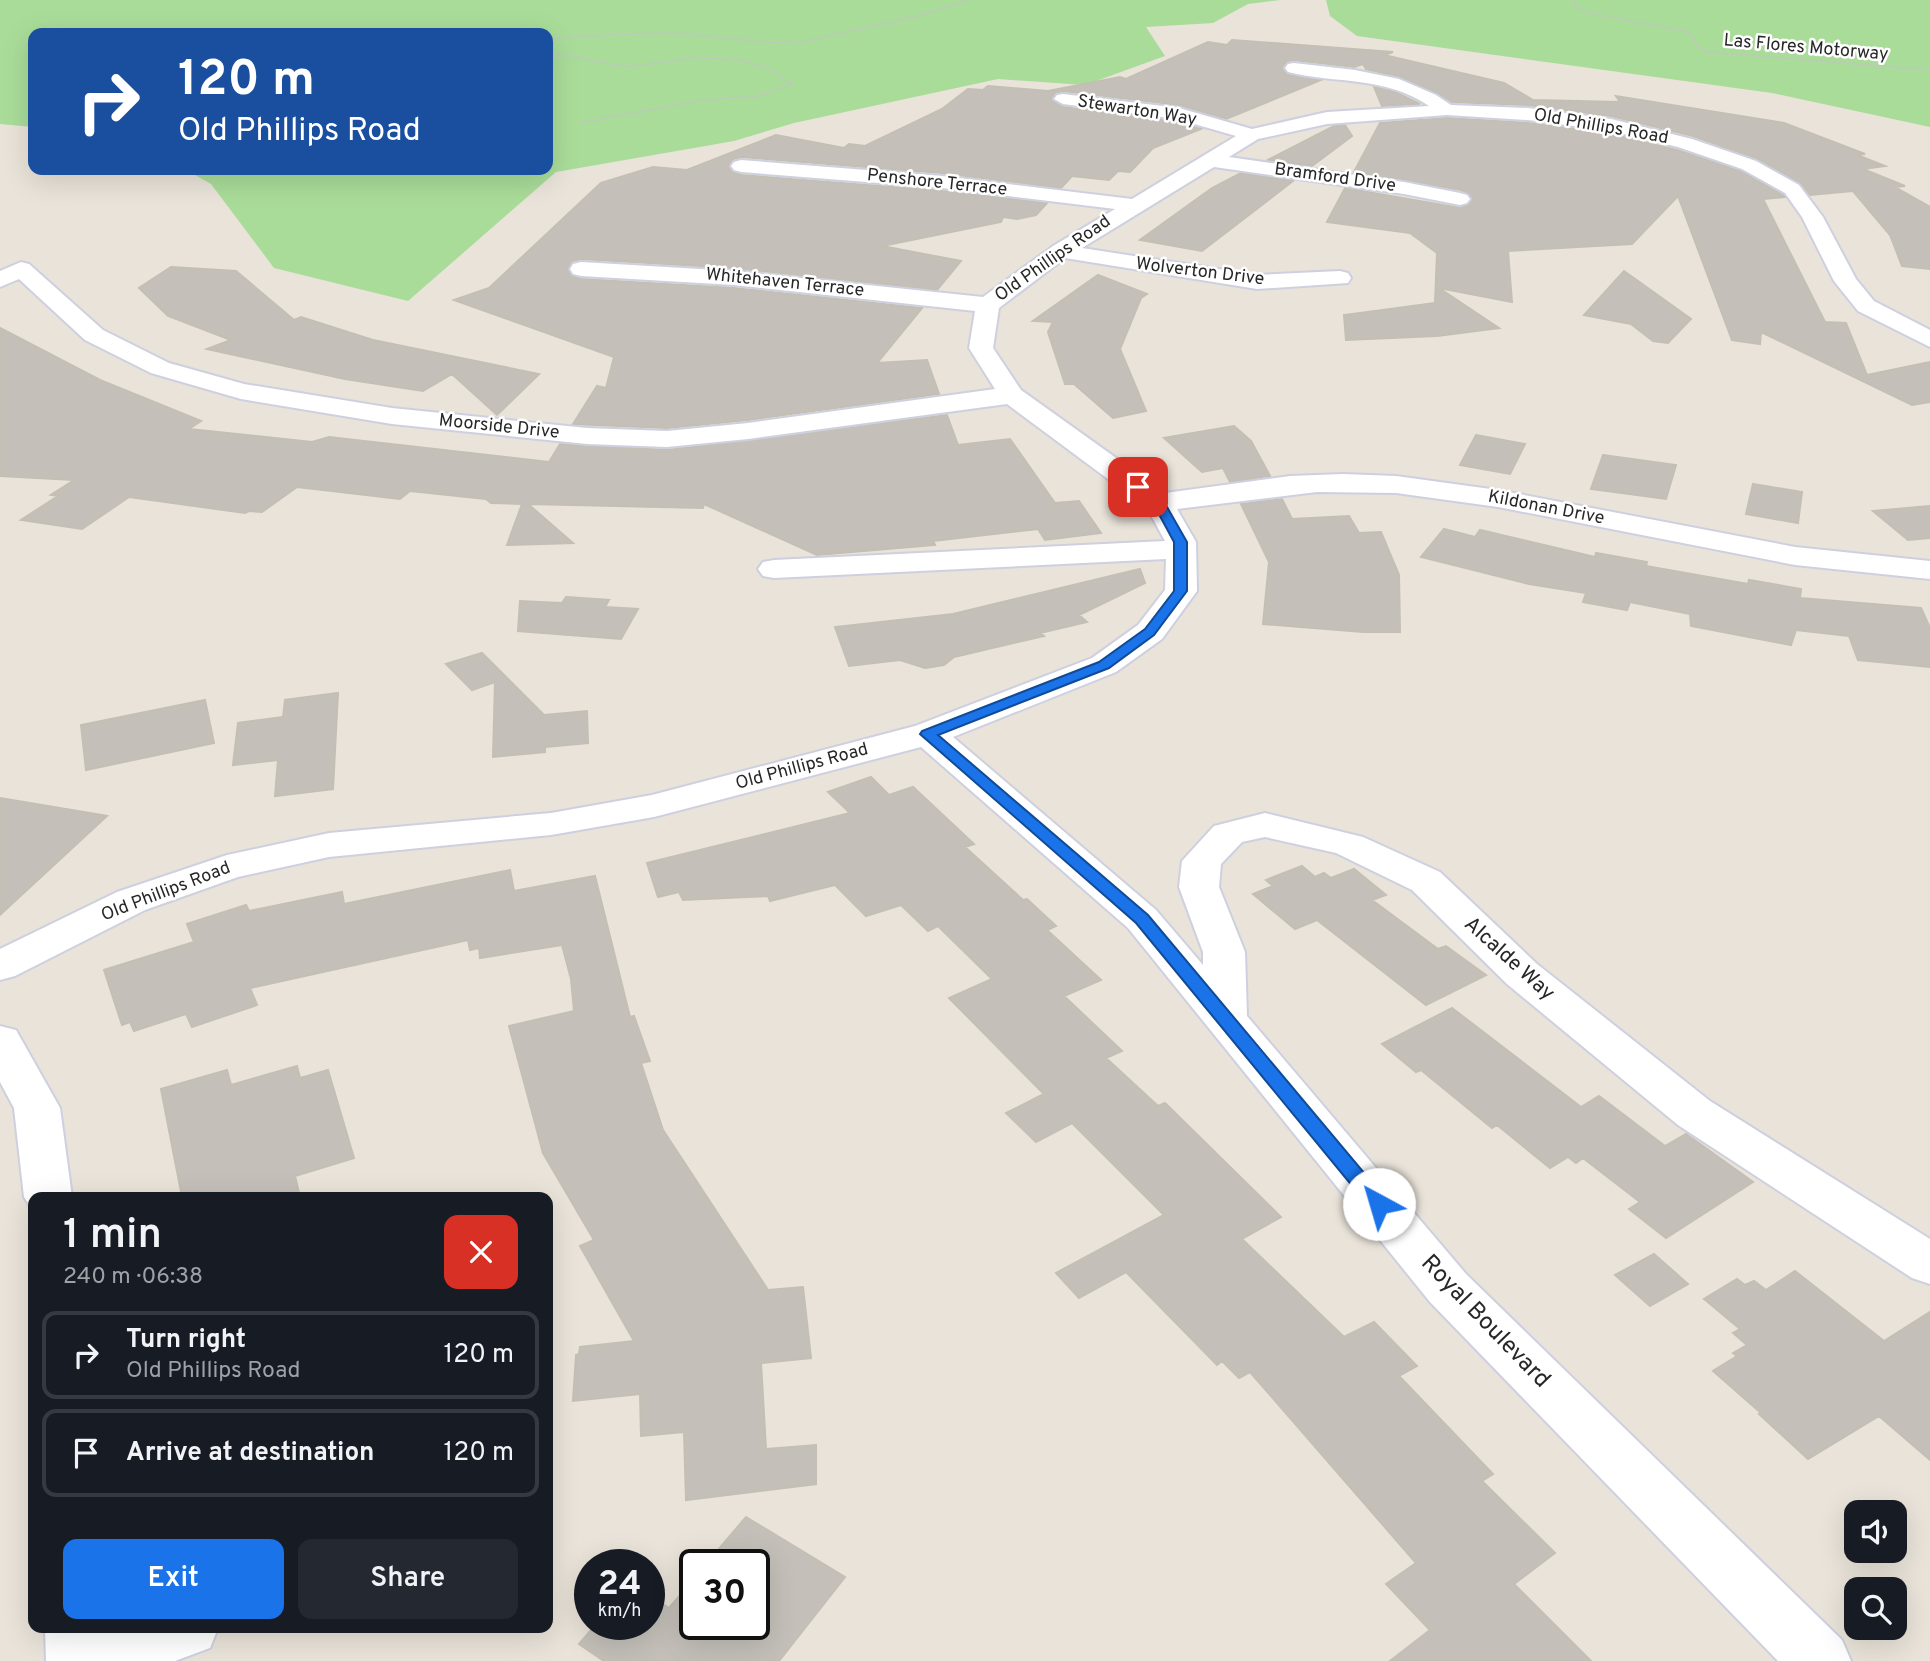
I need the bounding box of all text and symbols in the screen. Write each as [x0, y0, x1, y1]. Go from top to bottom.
street label: Las Flores Motorway [1723, 29, 1889, 67]
text: 120 m [178, 51, 315, 113]
icon: right [63, 56, 154, 147]
street label: Stewarton Way [1076, 90, 1198, 132]
street label: Old Phillips Road [1532, 104, 1670, 150]
text: Old Phillips Road [178, 112, 421, 152]
street label: Bramford Drive [1273, 158, 1397, 198]
street label: Penshore Terrace [866, 164, 1008, 202]
street label: Old Phillips Road [990, 210, 1116, 308]
street label: Wolverton Drive [1134, 253, 1266, 291]
street label: Whitehaven Terrace [705, 263, 865, 303]
street label: Moorside Drive [437, 409, 561, 445]
pin [1108, 457, 1168, 517]
icon: arrive [1119, 468, 1157, 506]
street label: Kildonan Drive [1486, 485, 1606, 531]
street label: Old Phillips Road [733, 738, 871, 796]
street label: Old Phillips Road [98, 857, 234, 927]
street label: Alcalde Way [1458, 911, 1560, 1007]
position arrow [1342, 1167, 1416, 1241]
text: 1 min [63, 1210, 162, 1263]
button: close [444, 1215, 518, 1289]
street label: Royal Boulevard [1414, 1249, 1556, 1395]
text: 240 m · 06:38 [63, 1263, 203, 1292]
text: Turn right [126, 1324, 246, 1357]
icon: right [67, 1336, 105, 1374]
text: 120 m [444, 1339, 514, 1372]
text: Old Phillips Road [126, 1357, 301, 1386]
icon: arrive [67, 1434, 105, 1472]
text: Arrive at destination [126, 1437, 374, 1470]
text: 120 m [444, 1437, 514, 1470]
map controls [1844, 1500, 1907, 1640]
button: sound [1844, 1500, 1907, 1563]
button: Exit [63, 1539, 284, 1619]
button: Share [298, 1539, 518, 1619]
speed limit sign: 30 [679, 1549, 770, 1640]
text: 24 [598, 1563, 641, 1607]
button: search [1844, 1577, 1907, 1640]
text: km/h [598, 1600, 641, 1623]

